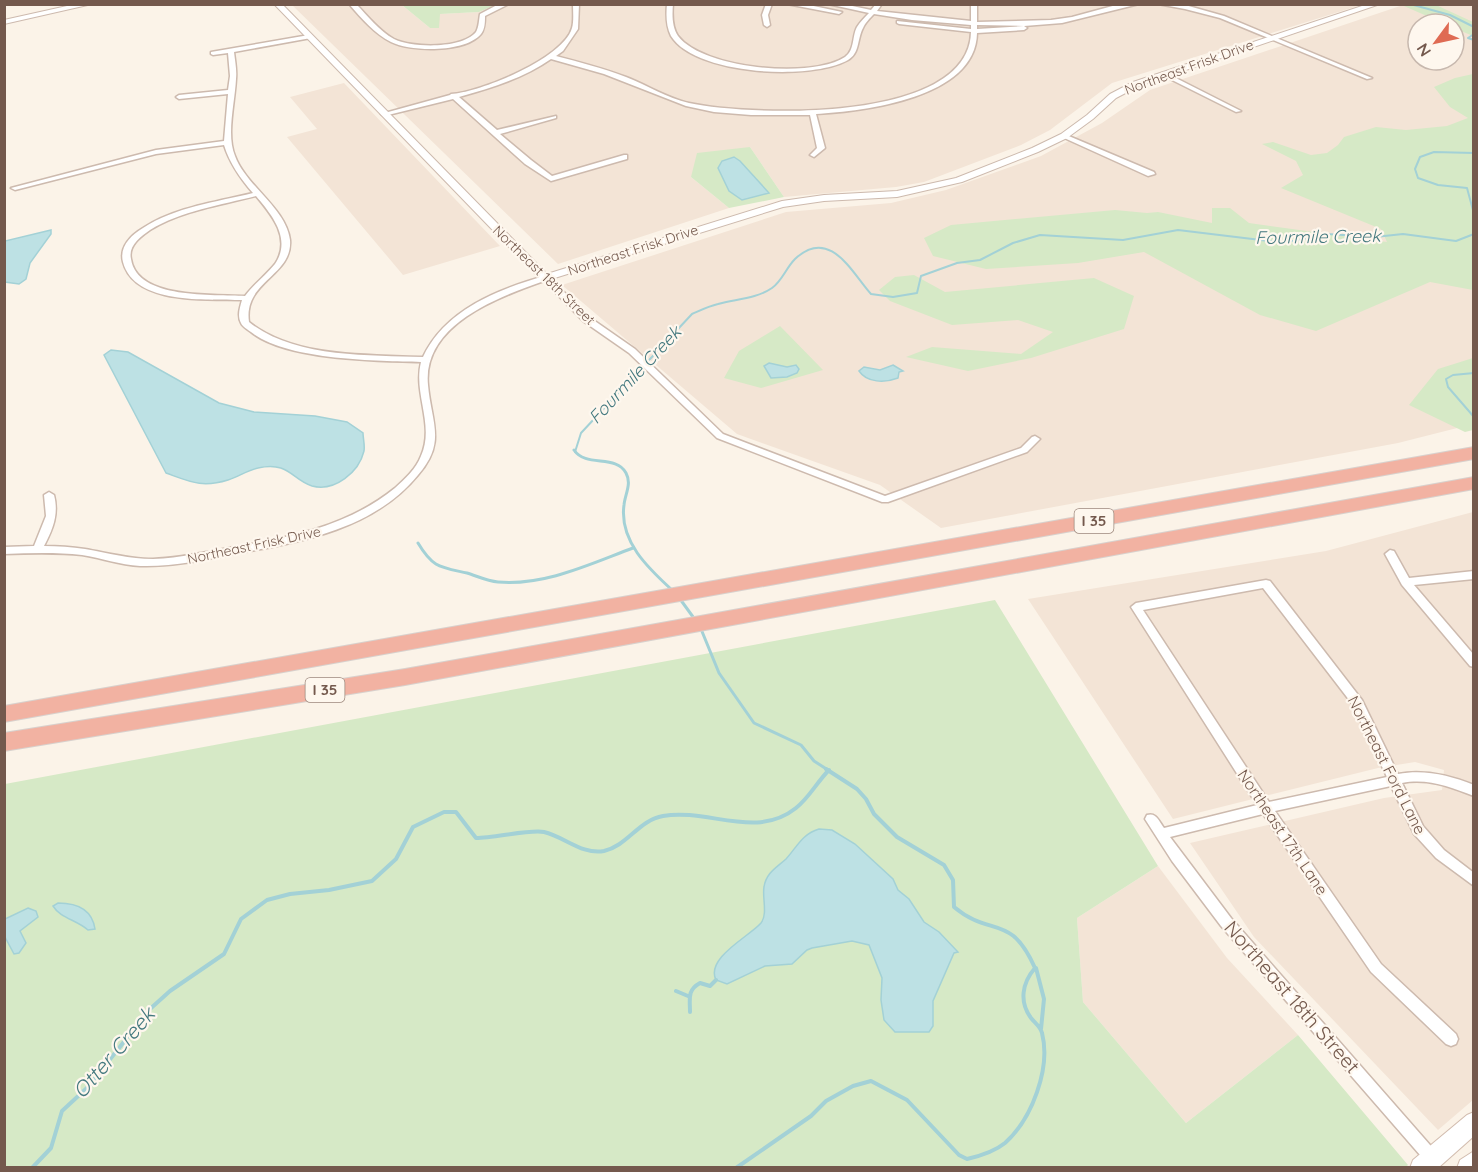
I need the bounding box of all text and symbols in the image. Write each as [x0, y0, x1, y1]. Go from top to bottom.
north arrow [1406, 12, 1466, 72]
street label: Northeast Frisk Drive [1122, 35, 1256, 99]
text: N [1412, 40, 1435, 61]
street label: Northeast Frisk Drive [566, 220, 701, 280]
street label: Northeast 18th Street [489, 221, 599, 329]
water label: Fourmile Creek [1255, 224, 1382, 249]
water label: Fourmile Creek [583, 320, 687, 428]
road number: I 35 [1074, 509, 1114, 533]
street label: Northeast Frisk Drive [186, 522, 323, 568]
road number: I 35 [306, 678, 344, 702]
street label: Northeast Ford Lane [1343, 692, 1431, 838]
street label: Northeast 17th Lane [1233, 765, 1333, 899]
street label: Northeast 18th Street [1219, 915, 1366, 1078]
water label: Otter Creek [67, 1000, 161, 1103]

